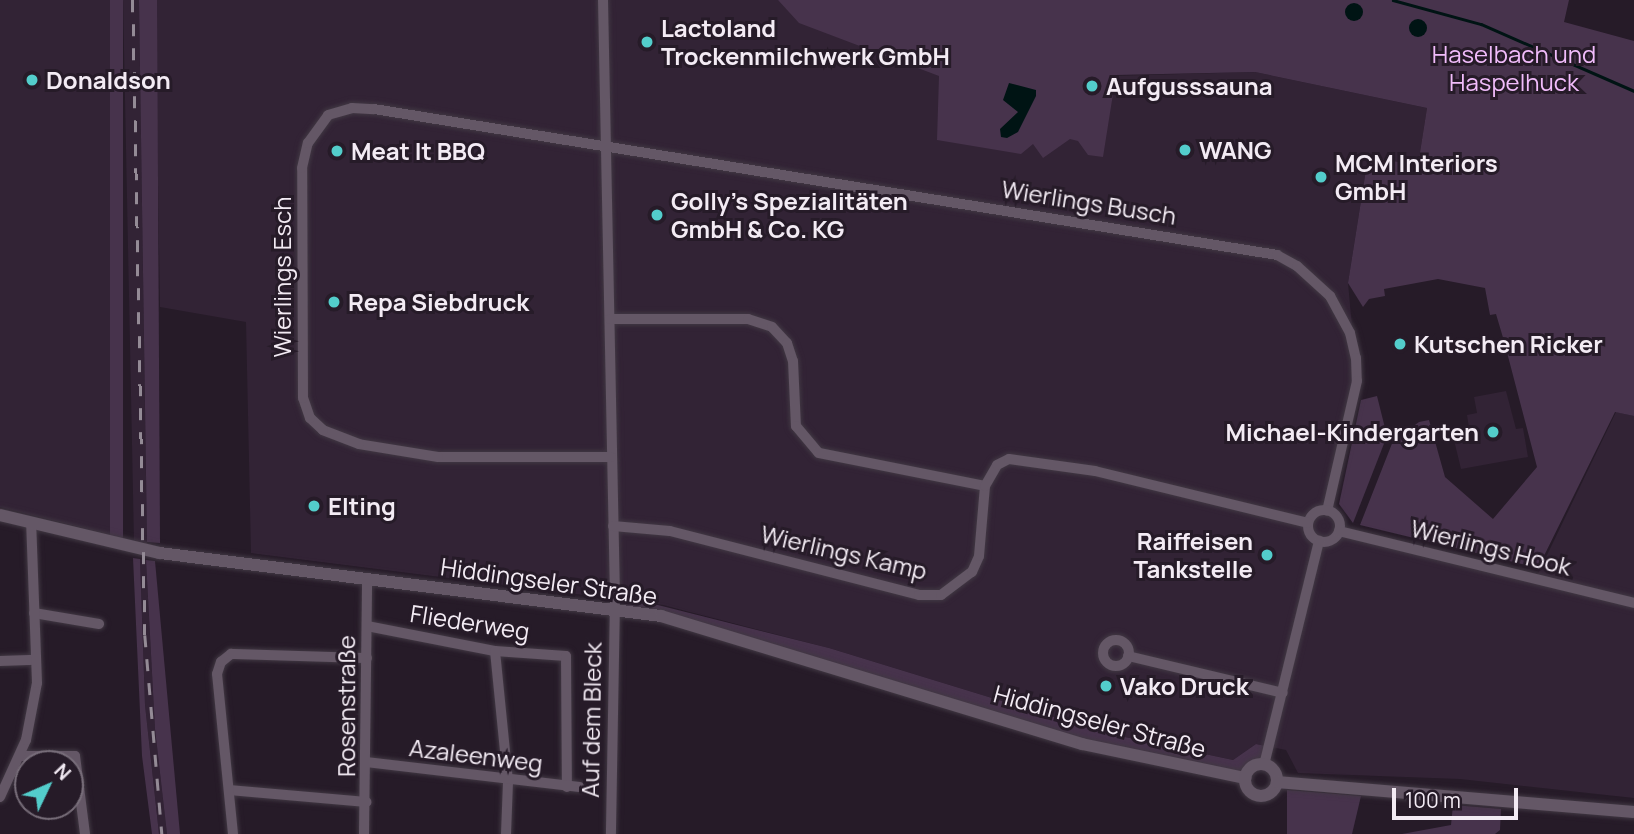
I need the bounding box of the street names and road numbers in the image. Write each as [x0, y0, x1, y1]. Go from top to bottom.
street label: Wierlings Busch [1000, 174, 1178, 230]
street label: Wierlings Esch [268, 196, 296, 358]
street label: Wierlings Hook [1408, 513, 1574, 581]
street label: Wierlings Kamp [758, 519, 930, 585]
street label: Hiddingseler Straße [439, 552, 659, 610]
street label: Fliederweg [408, 598, 532, 646]
street label: Rosenstraße [332, 635, 360, 777]
street label: Auf dem Bleck [575, 642, 607, 798]
street label: Hiddingseler Straße [991, 679, 1209, 763]
street label: Azaleenweg [408, 733, 544, 777]

